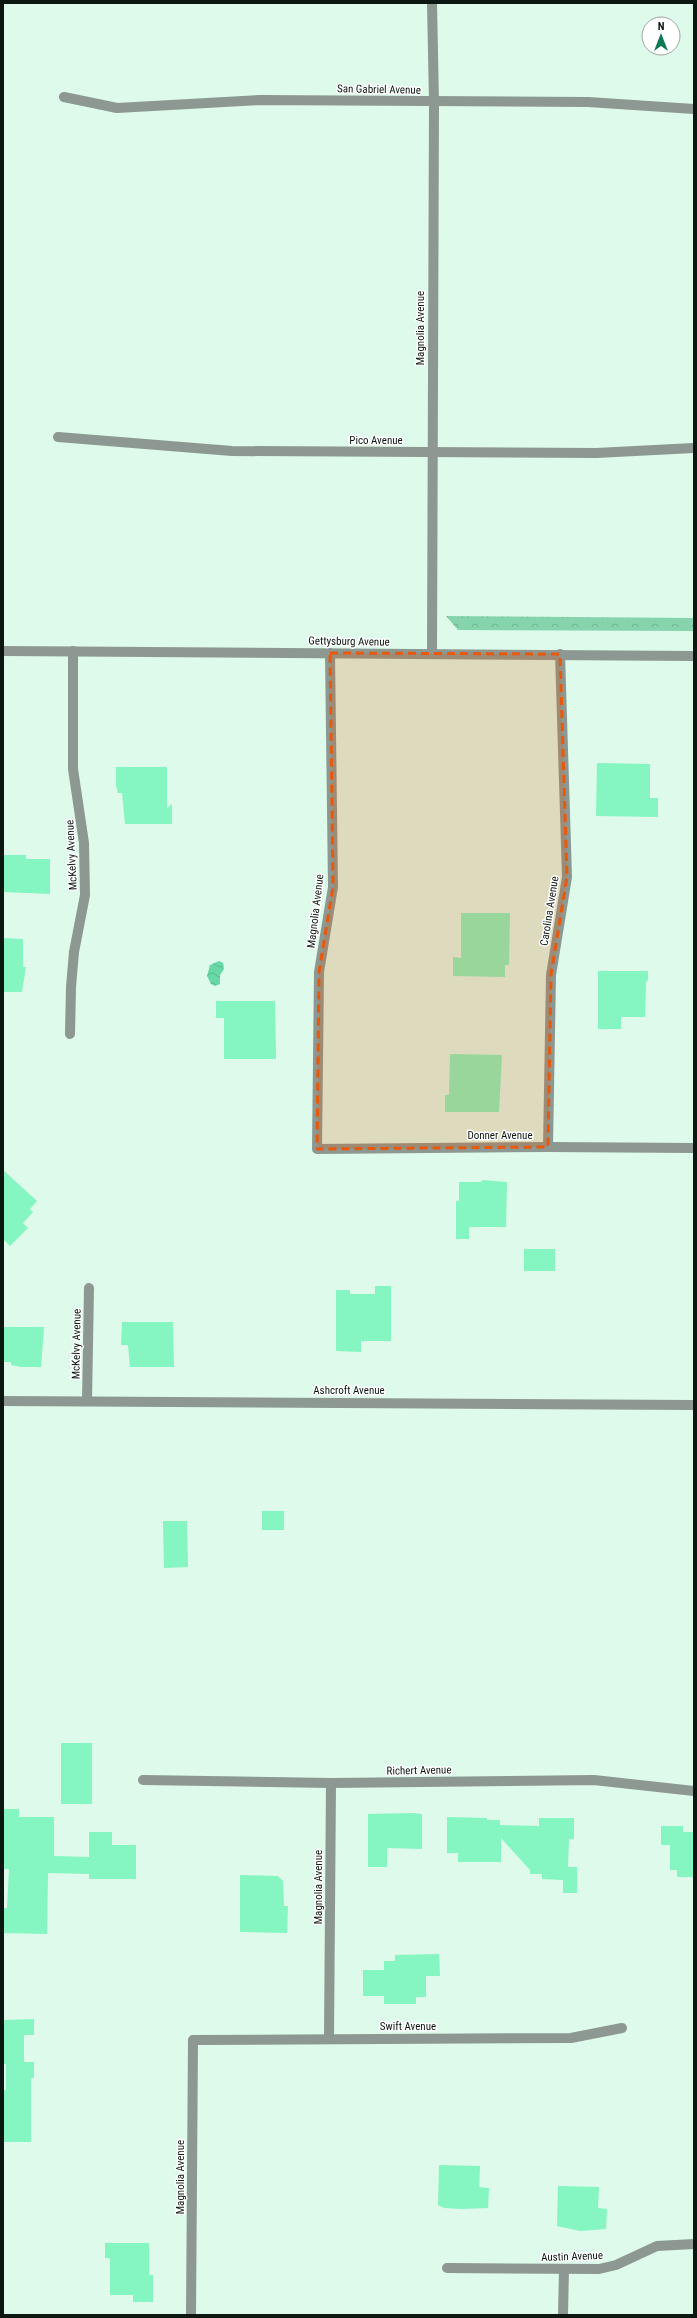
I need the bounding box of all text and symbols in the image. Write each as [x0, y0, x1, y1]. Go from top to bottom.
north arrow [641, 16, 681, 56]
text: N [658, 20, 665, 33]
street label: San Gabriel Avenue [337, 82, 421, 97]
street label: Magnolia Avenue [414, 291, 427, 365]
street label: Pico Avenue [349, 434, 403, 447]
street label: Gettysburg Avenue [308, 634, 390, 649]
street label: McKelvy Avenue [63, 819, 80, 890]
street label: Magnolia Avenue [305, 873, 326, 949]
street label: Carolina Avenue [538, 875, 561, 947]
street label: Donner Avenue [467, 1129, 533, 1142]
street label: McKelvy Avenue [69, 1309, 84, 1379]
street label: Ashcroft Avenue [313, 1384, 385, 1397]
street label: Richert Avenue [386, 1763, 452, 1778]
street label: Magnolia Avenue [312, 1850, 325, 1924]
street label: Swift Avenue [380, 2020, 436, 2033]
street label: Magnolia Avenue [174, 2140, 187, 2214]
street label: Austin Avenue [541, 2249, 603, 2264]

